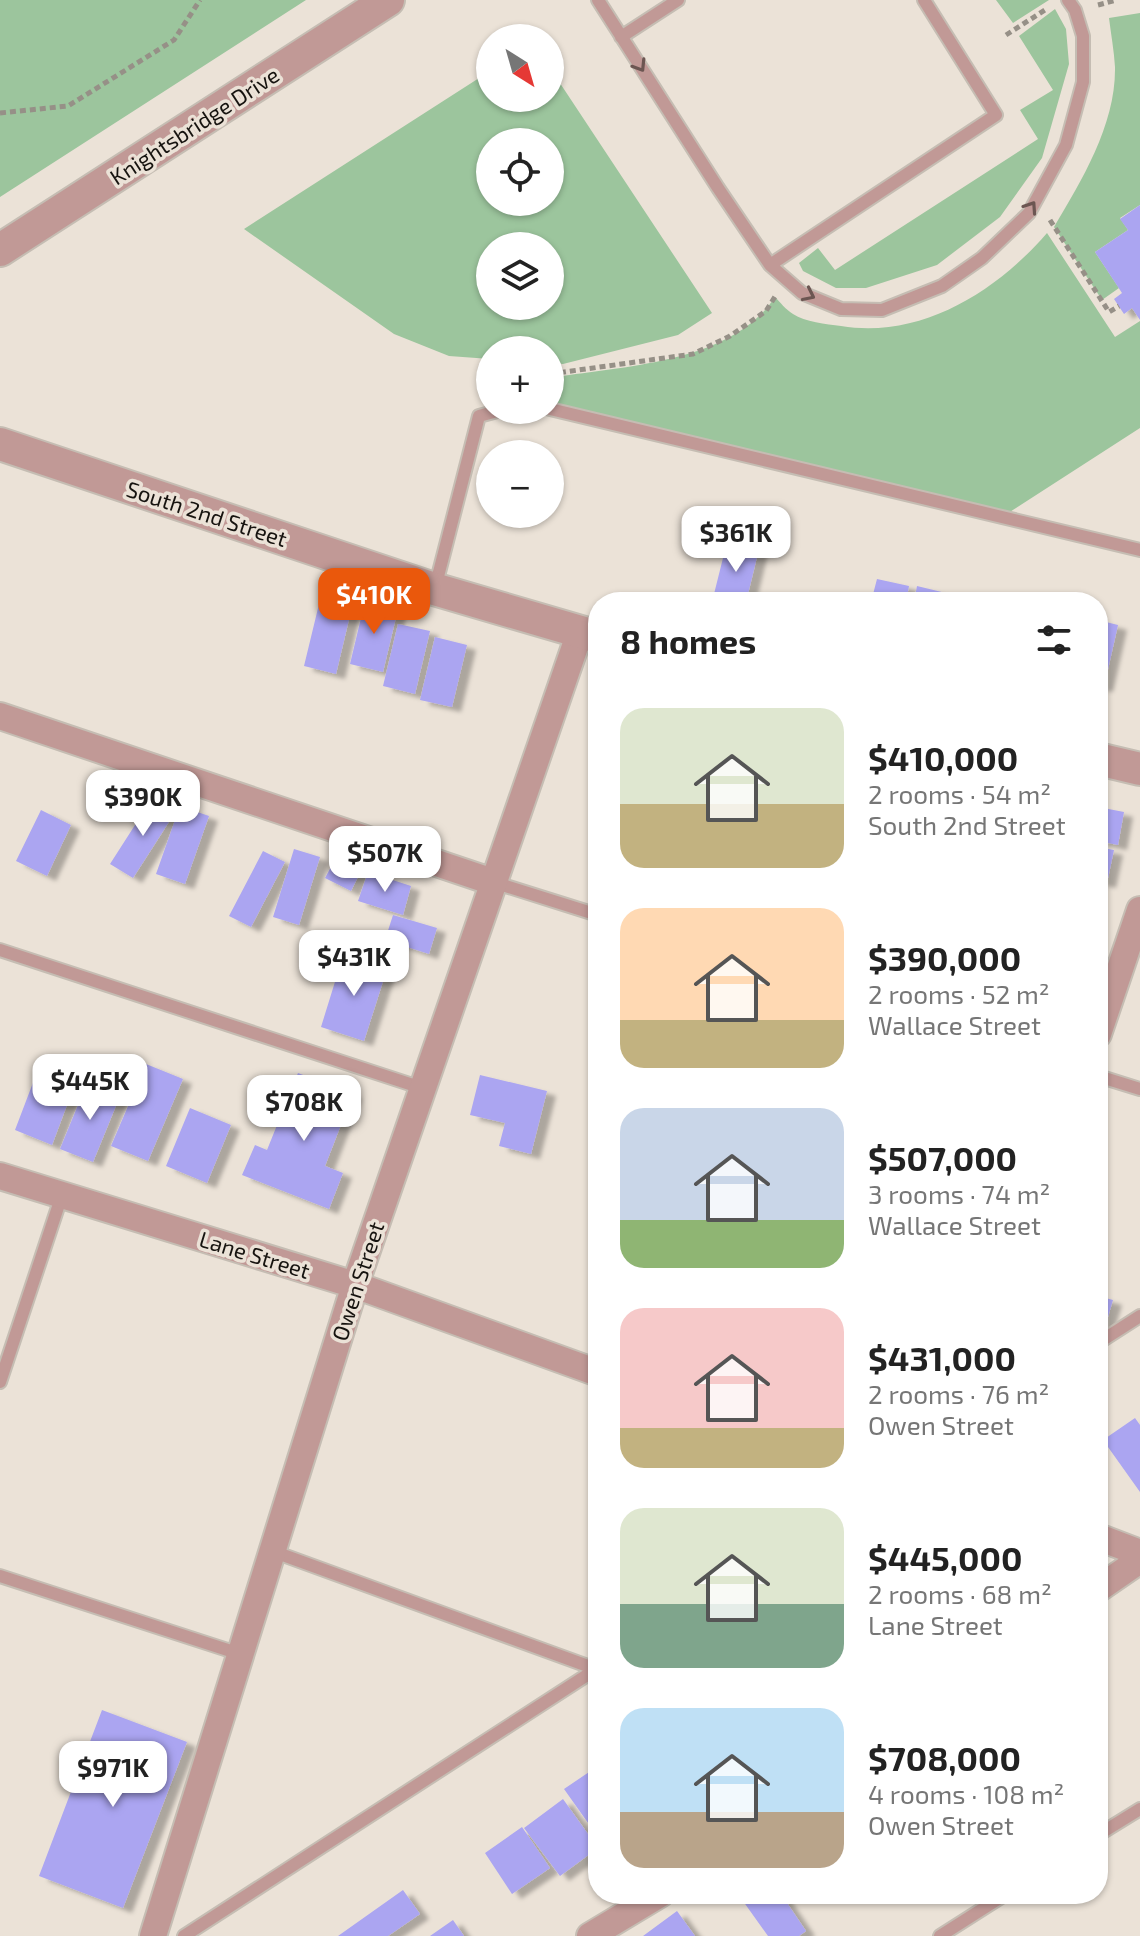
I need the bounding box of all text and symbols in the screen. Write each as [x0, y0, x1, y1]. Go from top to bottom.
north arrow [476, 24, 564, 112]
map controls [476, 24, 564, 528]
one-way arrow [630, 57, 646, 72]
street label: Knightsbridge Drive [105, 61, 283, 189]
button: locate [476, 128, 564, 216]
one-way arrow [1021, 202, 1036, 216]
button: layers [476, 232, 564, 320]
one-way arrow [801, 285, 816, 301]
button: + [476, 336, 564, 424]
button: − [476, 440, 564, 528]
street label: South 2nd Street [123, 475, 291, 551]
pin: $361K [680, 506, 792, 574]
text: $361K [700, 516, 772, 547]
pin: $410K [318, 568, 430, 636]
text: $410K [336, 578, 412, 609]
icon: filters [1032, 618, 1076, 662]
text: 8 homes [620, 620, 756, 661]
text: $410,000 [868, 737, 1018, 778]
icon: home [684, 740, 780, 836]
pin: $390K [87, 770, 199, 838]
text: 2 rooms · 54 m² [868, 778, 1051, 809]
text: $390K [104, 780, 182, 811]
text: South 2nd Street [868, 809, 1066, 840]
pin: $507K [329, 826, 441, 894]
text: $507K [347, 836, 423, 867]
pin: $431K [298, 930, 410, 998]
text: $390,000 [868, 937, 1021, 978]
text: $431K [317, 940, 391, 971]
icon: home [684, 940, 780, 1036]
text: 2 rooms · 52 m² [868, 978, 1050, 1009]
text: Wallace Street [868, 1009, 1041, 1040]
pin: $445K [34, 1054, 146, 1122]
text: $445K [50, 1064, 130, 1095]
pin: $708K [248, 1075, 360, 1143]
text: $708K [265, 1085, 343, 1116]
text: $507,000 [868, 1137, 1017, 1178]
icon: home [684, 1140, 780, 1236]
text: 3 rooms · 74 m² [868, 1178, 1050, 1209]
text: Wallace Street [868, 1209, 1041, 1240]
street label: Owen Street [326, 1218, 388, 1344]
street label: Lane Street [197, 1225, 313, 1283]
text: $431,000 [868, 1337, 1016, 1378]
icon: home [684, 1340, 780, 1436]
text: 2 rooms · 76 m² [868, 1378, 1049, 1409]
text: Owen Street [868, 1409, 1014, 1440]
text: $445,000 [868, 1537, 1022, 1578]
icon: home [684, 1540, 780, 1636]
text: 2 rooms · 68 m² [868, 1578, 1052, 1609]
text: Lane Street [868, 1609, 1003, 1640]
text: $708,000 [868, 1737, 1021, 1778]
icon: home [684, 1740, 780, 1836]
pin: $971K [57, 1741, 169, 1809]
text: $971K [77, 1751, 149, 1782]
text: 4 rooms · 108 m² [868, 1778, 1064, 1809]
text: Owen Street [868, 1809, 1014, 1840]

